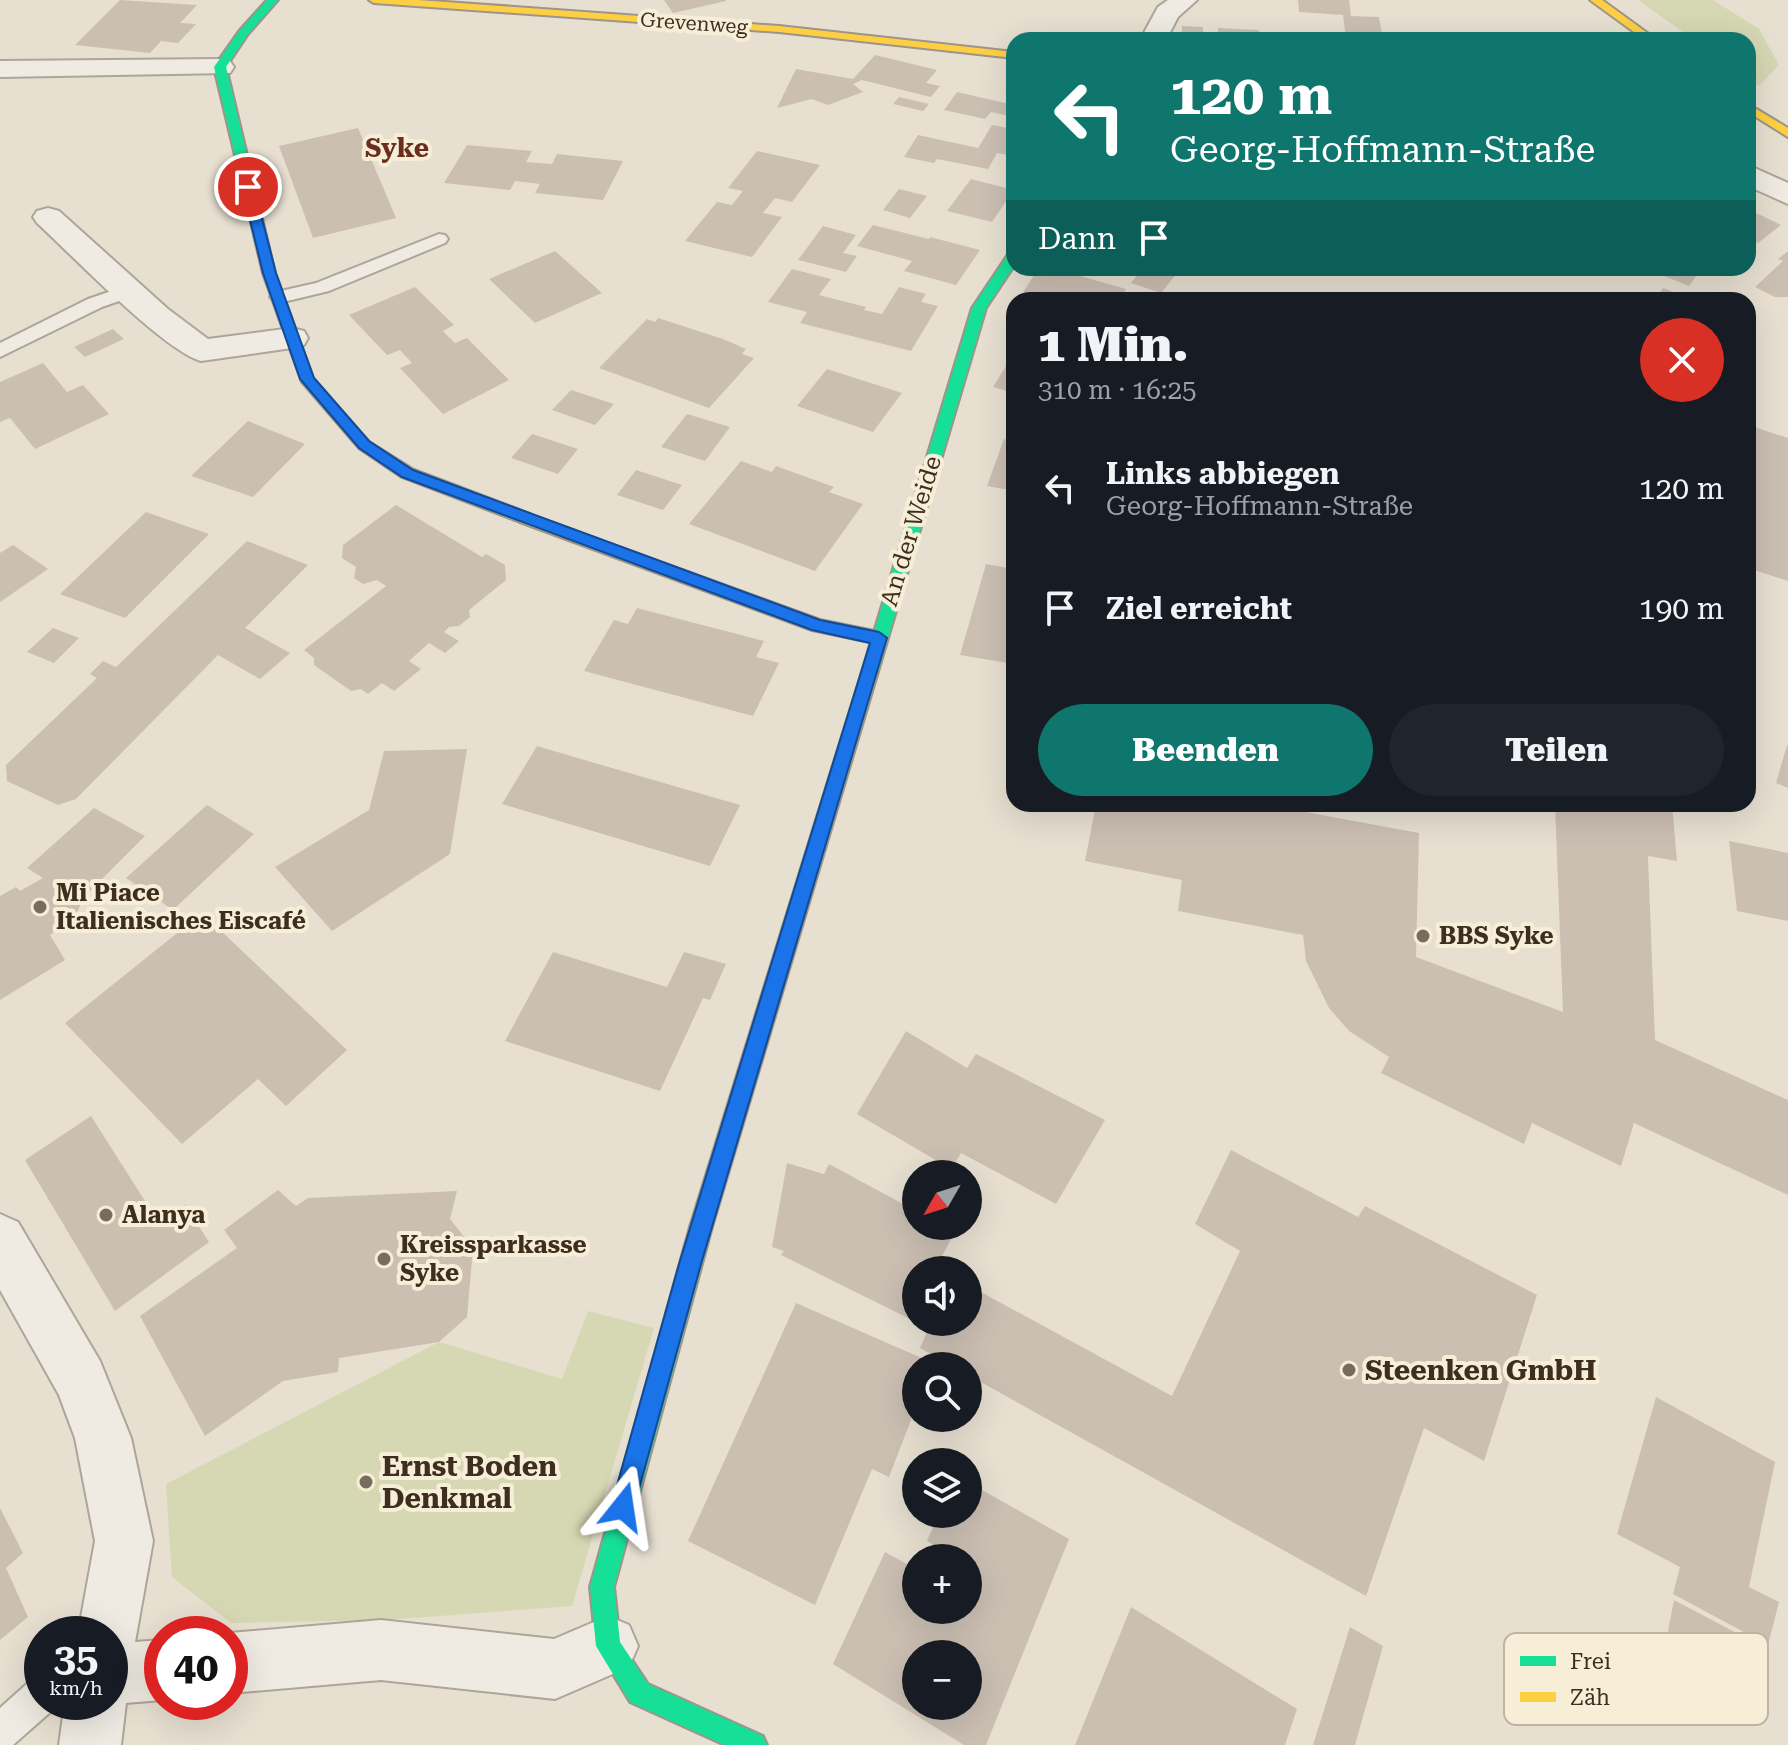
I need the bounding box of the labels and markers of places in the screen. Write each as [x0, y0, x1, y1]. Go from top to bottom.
pin [214, 153, 282, 221]
place label: Mi Piace Italienisches Eiscafé [56, 879, 306, 935]
marker: Mi Piace Italienisches Eiscafé [31, 898, 49, 916]
place label: BBS Syke [1439, 922, 1554, 950]
marker: BBS Syke [1414, 927, 1432, 945]
place label: Alanya [122, 1201, 205, 1229]
marker: Alanya [97, 1206, 115, 1224]
place label: Kreissparkasse Syke [400, 1231, 587, 1287]
marker: Kreissparkasse Syke [375, 1250, 393, 1268]
place label: Steenken GmbH [1365, 1354, 1596, 1387]
marker: Steenken GmbH [1340, 1361, 1358, 1379]
place label: Ernst Boden Denkmal [382, 1450, 557, 1515]
marker: Ernst Boden Denkmal [357, 1473, 375, 1491]

